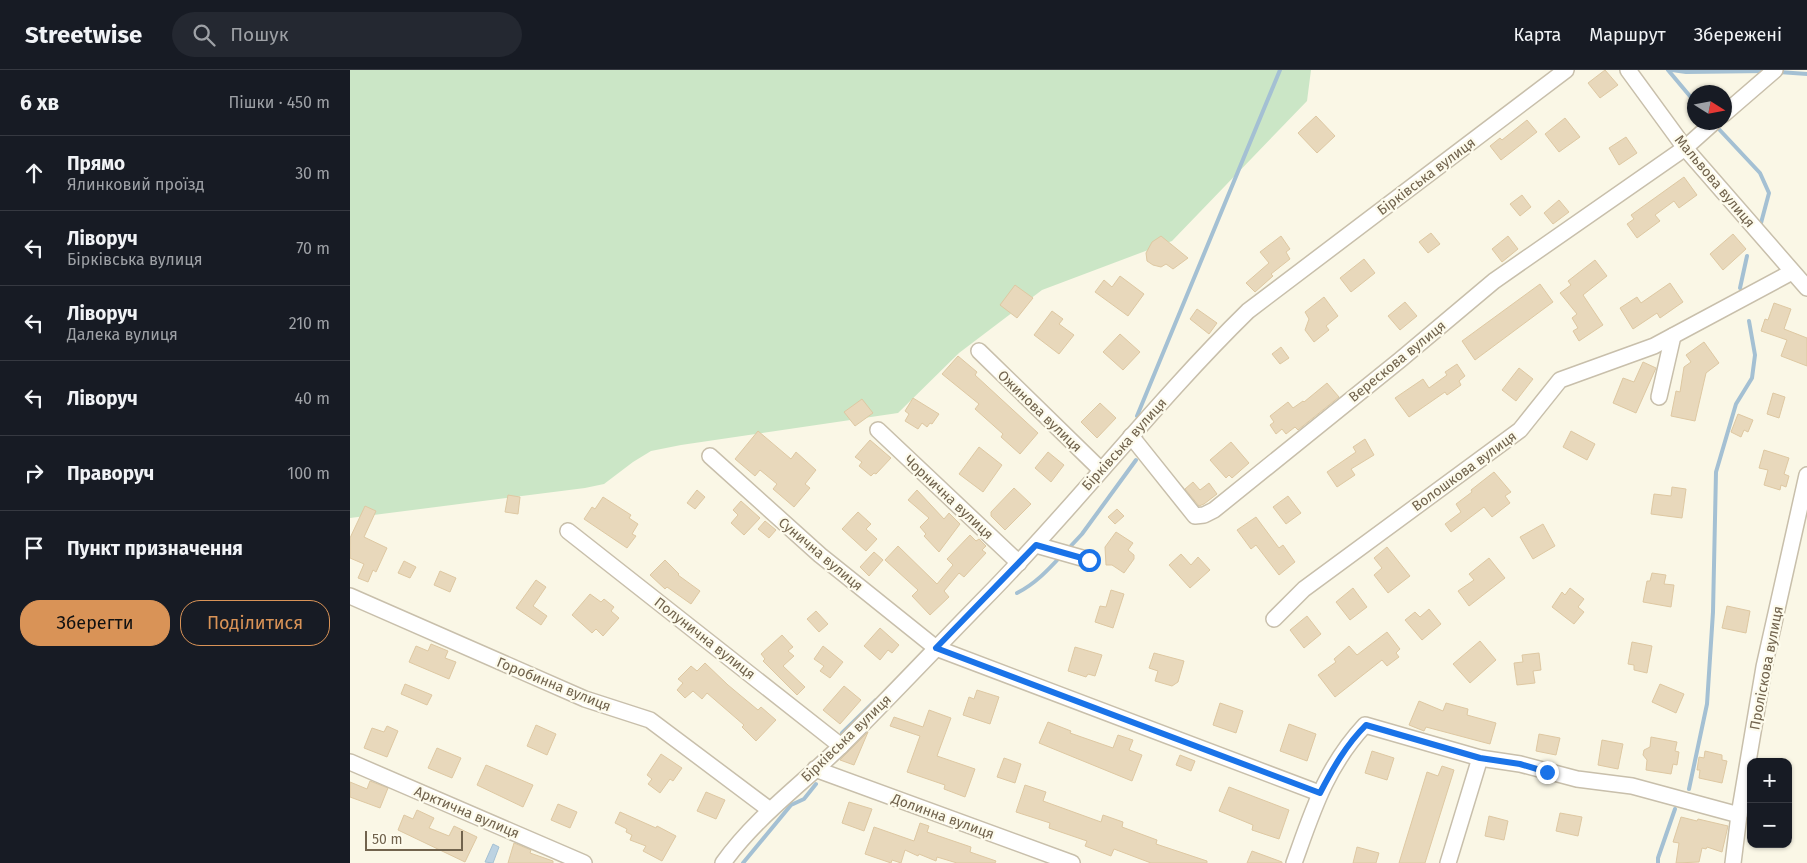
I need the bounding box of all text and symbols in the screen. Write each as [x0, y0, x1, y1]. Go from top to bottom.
search box [172, 12, 522, 57]
text: Streetwise [25, 21, 142, 49]
icon: search [190, 21, 218, 49]
text: Пошук [230, 23, 289, 46]
text: Карта [1514, 24, 1561, 46]
text: Маршрут [1589, 24, 1666, 46]
text: Збережені [1694, 24, 1782, 46]
north arrow [1687, 85, 1732, 130]
text: 6 хв [20, 90, 59, 116]
text: Пішки · 450 m [228, 93, 330, 112]
street label: Мальвова вулиця [1671, 132, 1758, 231]
street label: Бірківська вулиця [1374, 134, 1479, 219]
text: Прямо [67, 152, 125, 175]
icon: ahead [20, 159, 48, 187]
text: 30 m [295, 164, 330, 183]
text: Ялинковий проїзд [67, 175, 205, 194]
text: Ліворуч [67, 227, 138, 250]
icon: left [20, 234, 48, 262]
text: 70 m [296, 239, 330, 258]
text: Бірківська вулиця [67, 250, 202, 269]
text: Ліворуч [67, 302, 138, 325]
icon: left [20, 309, 48, 337]
text: 210 m [289, 314, 330, 333]
street label: Верескова вулиця [1345, 317, 1449, 406]
text: Далека вулиця [67, 325, 178, 344]
street label: Ожинова вулиця [994, 367, 1085, 456]
icon: left [20, 384, 48, 412]
text: Ліворуч [67, 387, 138, 410]
text: 40 m [295, 389, 330, 408]
street label: Бірківська вулиця [1078, 395, 1170, 494]
street label: Волошкова вулиця [1409, 428, 1520, 515]
street label: Чорнична вулиця [900, 452, 997, 543]
icon: right [20, 459, 48, 487]
text: Праворуч [67, 462, 154, 485]
text: 100 m [287, 464, 330, 483]
street label: Сунична вулиця [775, 514, 866, 595]
icon: arrive [20, 534, 48, 562]
text: Пункт призначення [67, 537, 243, 560]
route start [1078, 549, 1101, 572]
street label: Полунична вулиця [651, 594, 759, 683]
button: Зберегти [20, 600, 170, 646]
button: Поділитися [180, 600, 330, 646]
street label: Проліскова вулиця [1746, 605, 1787, 731]
street label: Горобинна вулиця [494, 654, 613, 715]
street label: Бірківська вулиця [798, 691, 895, 786]
map controls [1747, 758, 1792, 848]
button: + [1747, 758, 1792, 803]
route end [1536, 761, 1559, 784]
street label: Арктична вулиця [412, 783, 522, 842]
street label: Долинна вулиця [888, 790, 996, 843]
button: − [1747, 803, 1792, 848]
scale bar [365, 828, 462, 851]
text: 50 m [372, 831, 403, 848]

